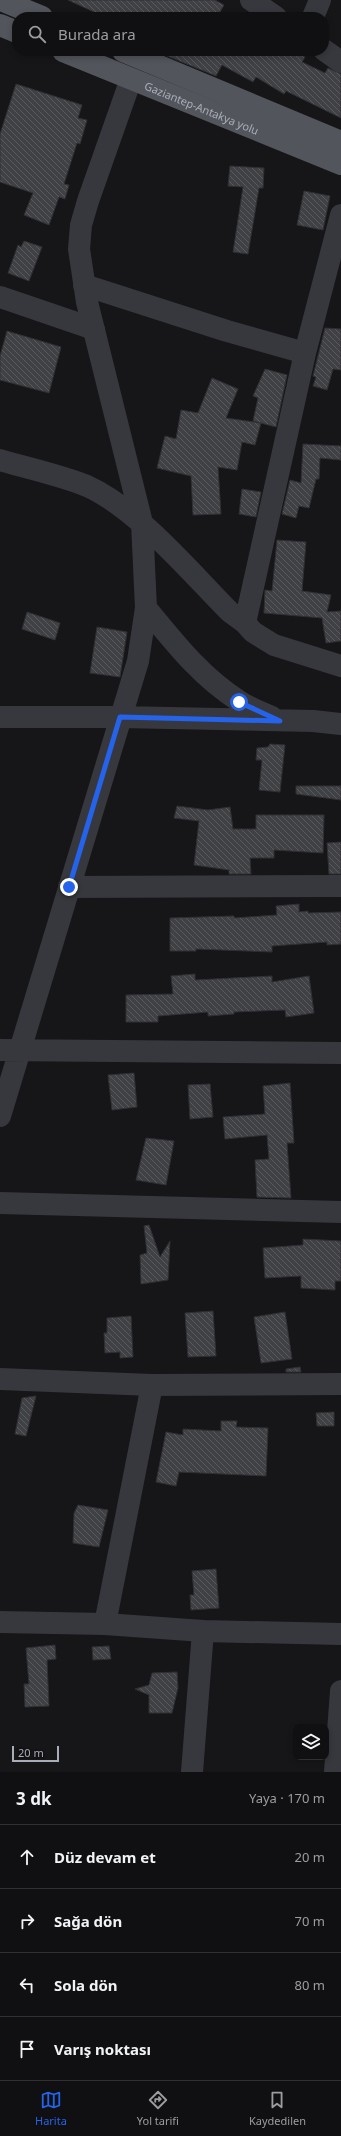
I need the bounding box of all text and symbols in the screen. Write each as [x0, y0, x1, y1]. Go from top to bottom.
search box [12, 12, 329, 56]
icon: search [26, 23, 48, 45]
text: Burada ara [58, 24, 136, 44]
street label: Gaziantep-Antakya yolu [143, 78, 261, 137]
route start [230, 693, 248, 711]
route end [60, 878, 78, 896]
map controls [293, 1724, 329, 1760]
button: layers [293, 1724, 329, 1760]
scale bar [12, 1744, 59, 1763]
text: 20 m [18, 1745, 44, 1760]
text: 3 dk [16, 1787, 51, 1810]
text: Yaya · 170 m [249, 1789, 325, 1807]
icon: ahead [16, 1846, 38, 1868]
text: Düz devam et [54, 1847, 156, 1867]
text: 20 m [295, 1848, 325, 1866]
icon: right [16, 1910, 38, 1932]
text: Sağa dön [54, 1911, 122, 1931]
text: 70 m [295, 1912, 325, 1930]
icon: left [16, 1974, 38, 1996]
text: Sola dön [54, 1975, 118, 1995]
text: 80 m [295, 1976, 325, 1994]
icon: arrive [16, 2038, 38, 2060]
text: Varış noktası [54, 2039, 151, 2059]
tab: Harita [35, 2089, 67, 2128]
tab: Yol tarifi [137, 2089, 179, 2128]
tab: Kaydedilen [249, 2089, 306, 2128]

